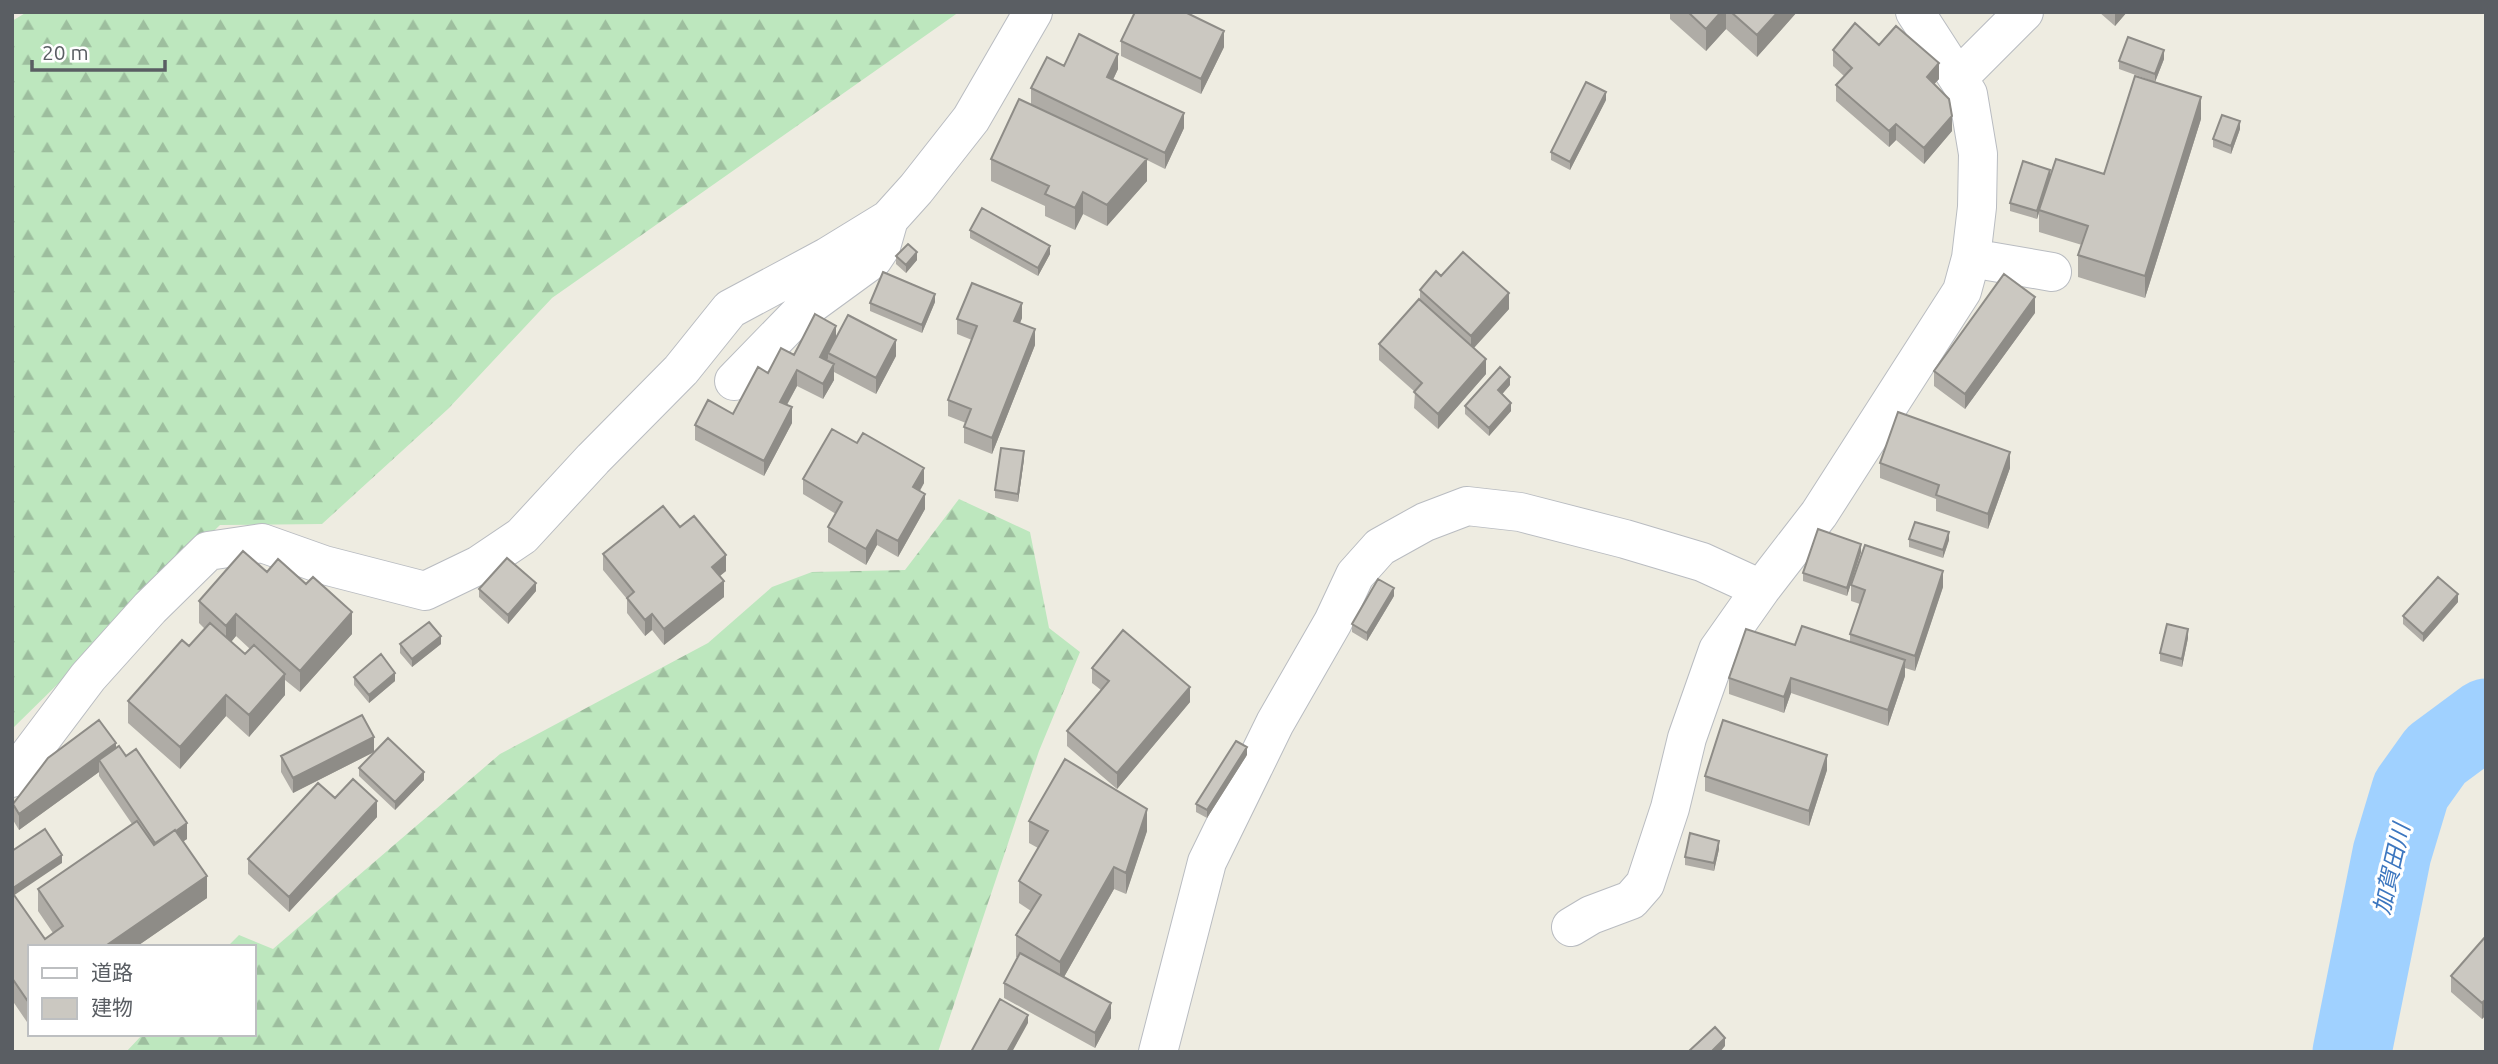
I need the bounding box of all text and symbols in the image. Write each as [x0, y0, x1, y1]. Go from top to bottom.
scale bar [32, 28, 164, 72]
text: 20 m [42, 40, 89, 64]
water label: 加賀田川 [2368, 818, 2414, 917]
legend [28, 945, 256, 1036]
text: 道路 [91, 960, 133, 984]
text: 建物 [91, 995, 133, 1019]

